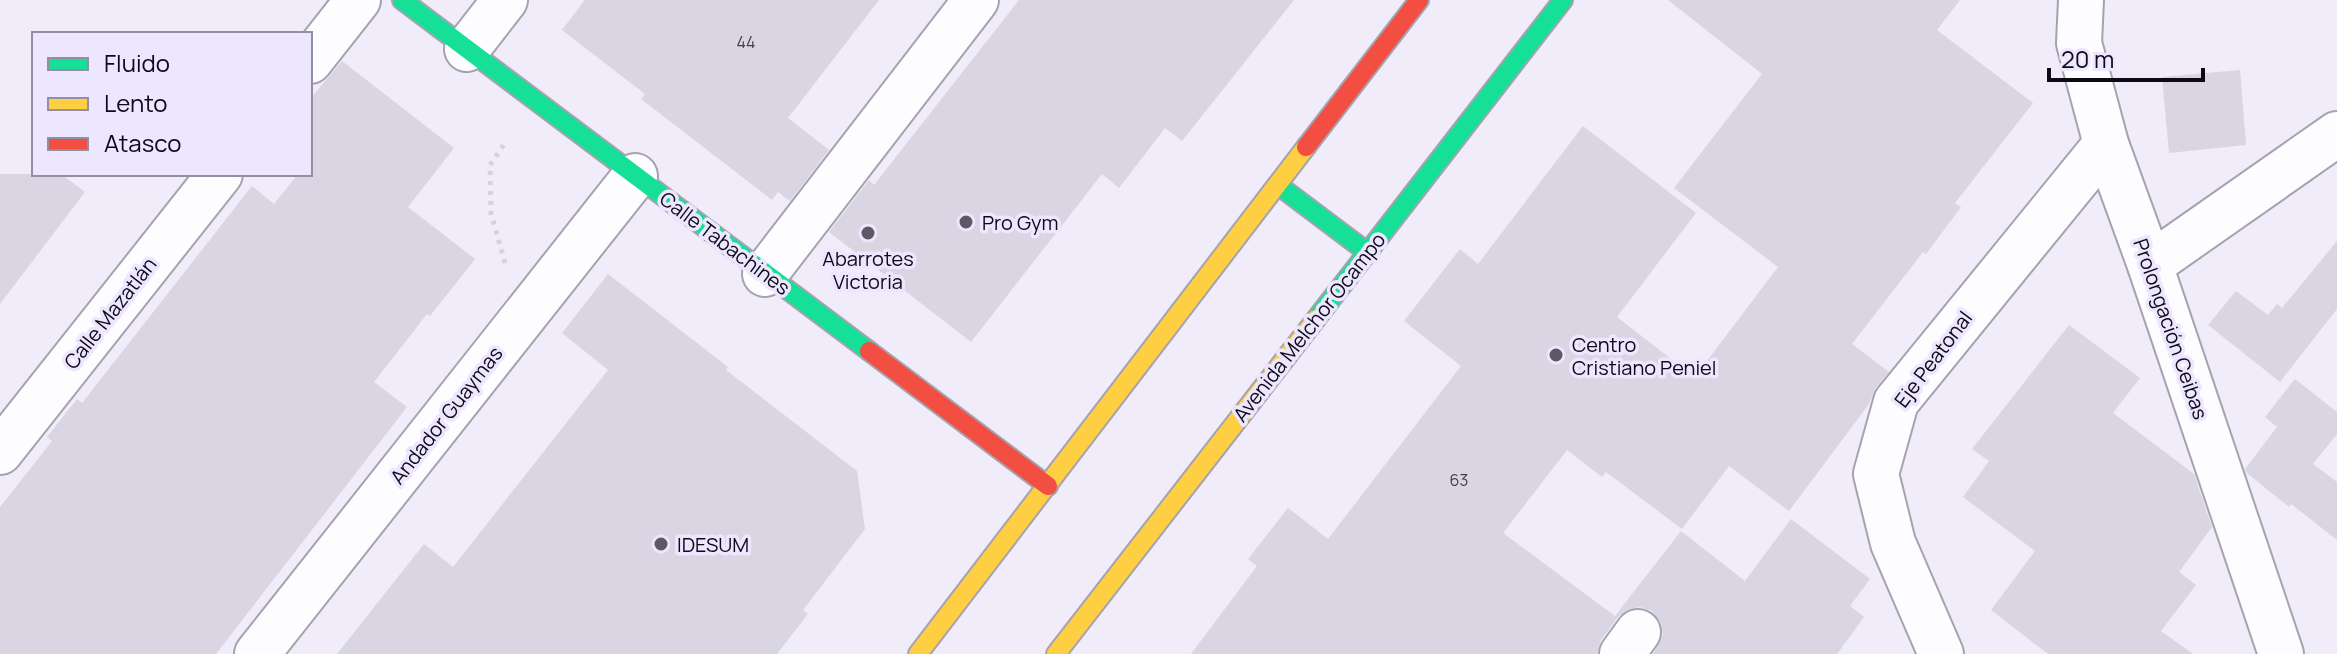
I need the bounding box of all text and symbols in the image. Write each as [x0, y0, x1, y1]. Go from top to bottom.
house number: 44 [736, 31, 756, 53]
legend [32, 32, 312, 176]
scale bar [2049, 32, 2203, 82]
text: 20 m [2061, 42, 2114, 75]
text: Fluido [104, 46, 170, 79]
text: Lento [104, 86, 168, 119]
text: Atasco [104, 126, 181, 159]
street label: Calle Tabachines [654, 185, 796, 301]
place label: Pro Gym [982, 209, 1059, 236]
marker: Pro Gym [957, 213, 975, 231]
marker: Abarrotes Victoria [859, 224, 877, 242]
street label: Avenida Melchor Ocampo [1227, 227, 1391, 427]
street label: Prolongación Ceibas [2127, 235, 2215, 423]
place label: Abarrotes Victoria [822, 245, 914, 295]
street label: Calle Mazatlán [58, 251, 162, 375]
street label: Eje Peatonal [1888, 305, 1978, 413]
place label: Centro Cristiano Peniel [1572, 331, 1716, 381]
street label: Andador Guaymas [384, 341, 508, 489]
marker: Centro Cristiano Peniel [1547, 346, 1565, 364]
house number: 63 [1450, 469, 1468, 491]
place label: IDESUM [677, 531, 749, 558]
marker: IDESUM [652, 535, 670, 553]

